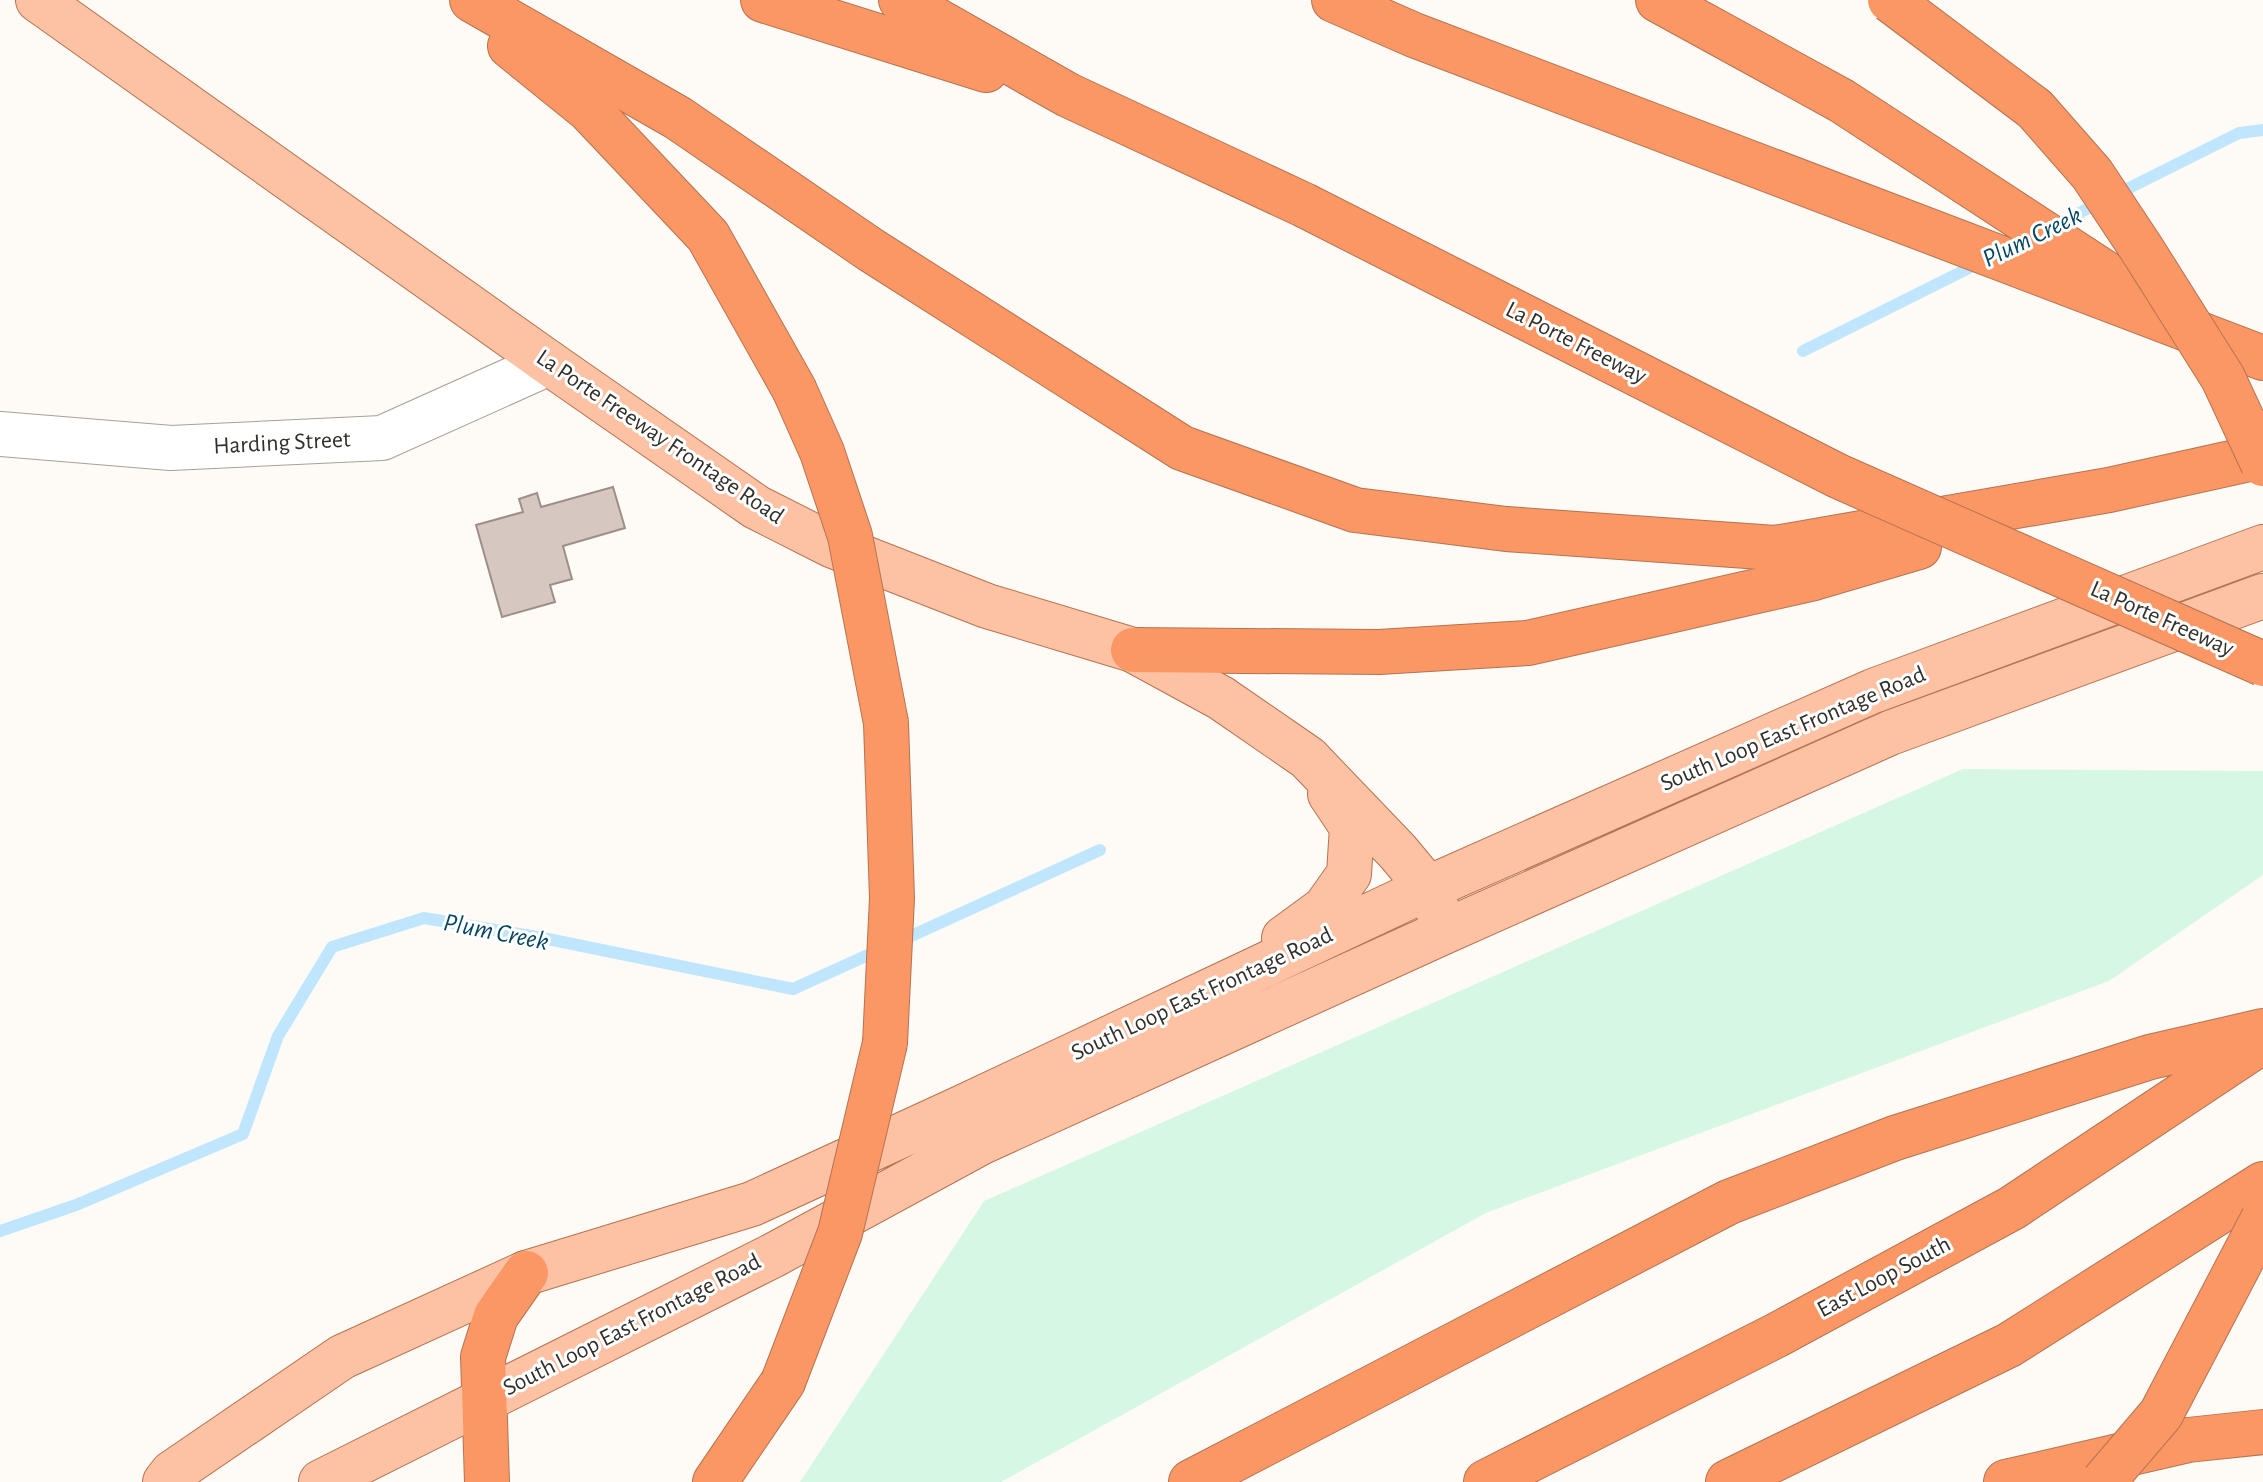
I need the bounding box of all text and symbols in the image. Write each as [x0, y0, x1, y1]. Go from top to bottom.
water label: Plum Creek [1978, 202, 2086, 272]
street label: La Porte Freeway [1502, 297, 1650, 389]
street label: La Porte Freeway Frontage Road [532, 345, 788, 529]
street label: Harding Street [213, 427, 352, 459]
street label: La Porte Freeway [2087, 577, 2237, 661]
street label: South Loop East Frontage Road [1657, 662, 1929, 796]
water label: Plum Creek [441, 909, 551, 955]
street label: South Loop East Frontage Road [1068, 923, 1336, 1065]
street label: East Loop South [1813, 1232, 1955, 1322]
street label: South Loop East Frontage Road [499, 1250, 765, 1400]

